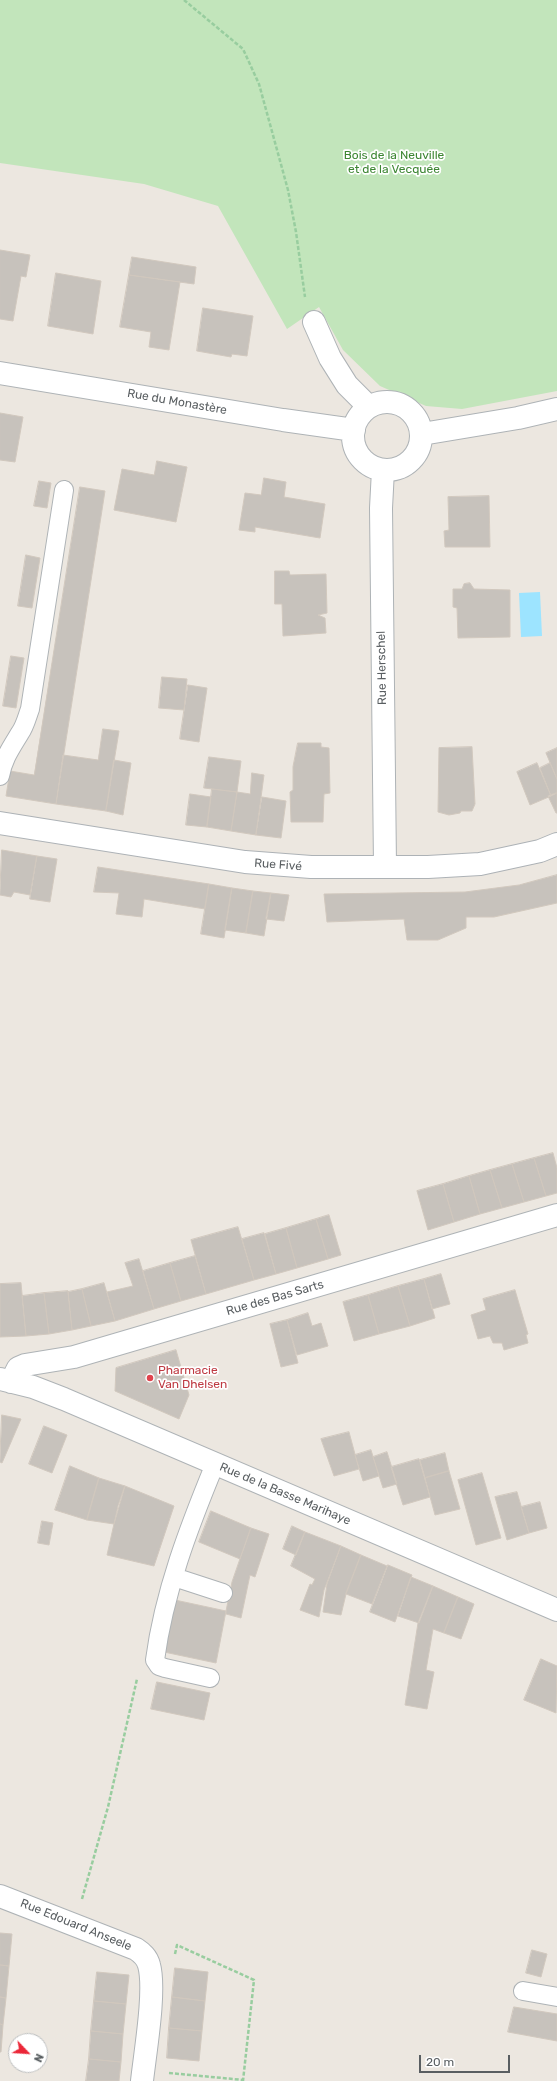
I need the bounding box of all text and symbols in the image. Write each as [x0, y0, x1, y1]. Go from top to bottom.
park label: Bois de la Neuville et de la Vecquée [344, 149, 444, 177]
street label: Rue du Monastère [126, 386, 228, 418]
street label: Rue Herschel [374, 631, 390, 705]
street label: Rue Fivé [254, 856, 302, 874]
street label: Rue des Bas Sarts [225, 1277, 325, 1319]
place label: Pharmacie Van Dhelsen [158, 1364, 227, 1392]
marker: Pharmacie Van Dhelsen [145, 1373, 155, 1383]
street label: Rue de la Basse Marihaye [217, 1460, 353, 1528]
street label: Rue Edouard Anseele [18, 1896, 134, 1954]
north arrow [8, 2033, 48, 2073]
scale bar [421, 2047, 512, 2073]
text: N [31, 2052, 46, 2064]
text: 20 m [426, 2055, 454, 2069]

